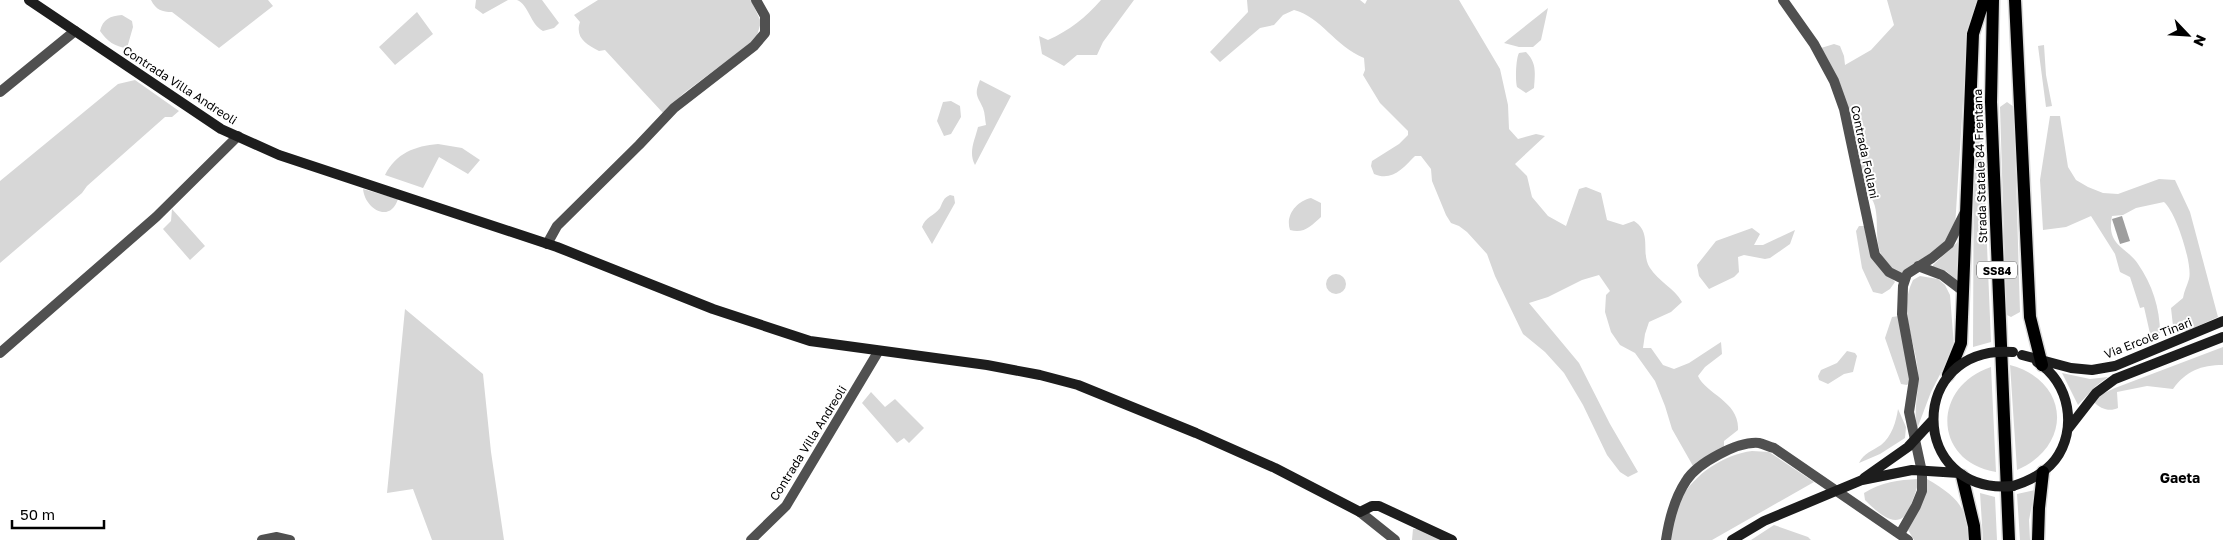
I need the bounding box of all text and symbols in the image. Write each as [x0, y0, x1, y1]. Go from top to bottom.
north arrow [2163, 10, 2213, 60]
text: N [2190, 32, 2210, 49]
street label: Contrada Villa Andreoli [120, 42, 240, 128]
street label: Strada Statale 84 Frentana [1970, 89, 1990, 243]
street label: Contrada Follani [1848, 104, 1882, 200]
road number: SS84 [1977, 262, 2017, 278]
street label: Via Ercole Tinari [2102, 314, 2194, 362]
street label: Contrada Villa Andreoli [766, 383, 850, 503]
district label: Gaeta [2160, 469, 2200, 486]
scale bar [12, 498, 105, 530]
text: 50 m [20, 505, 55, 523]

